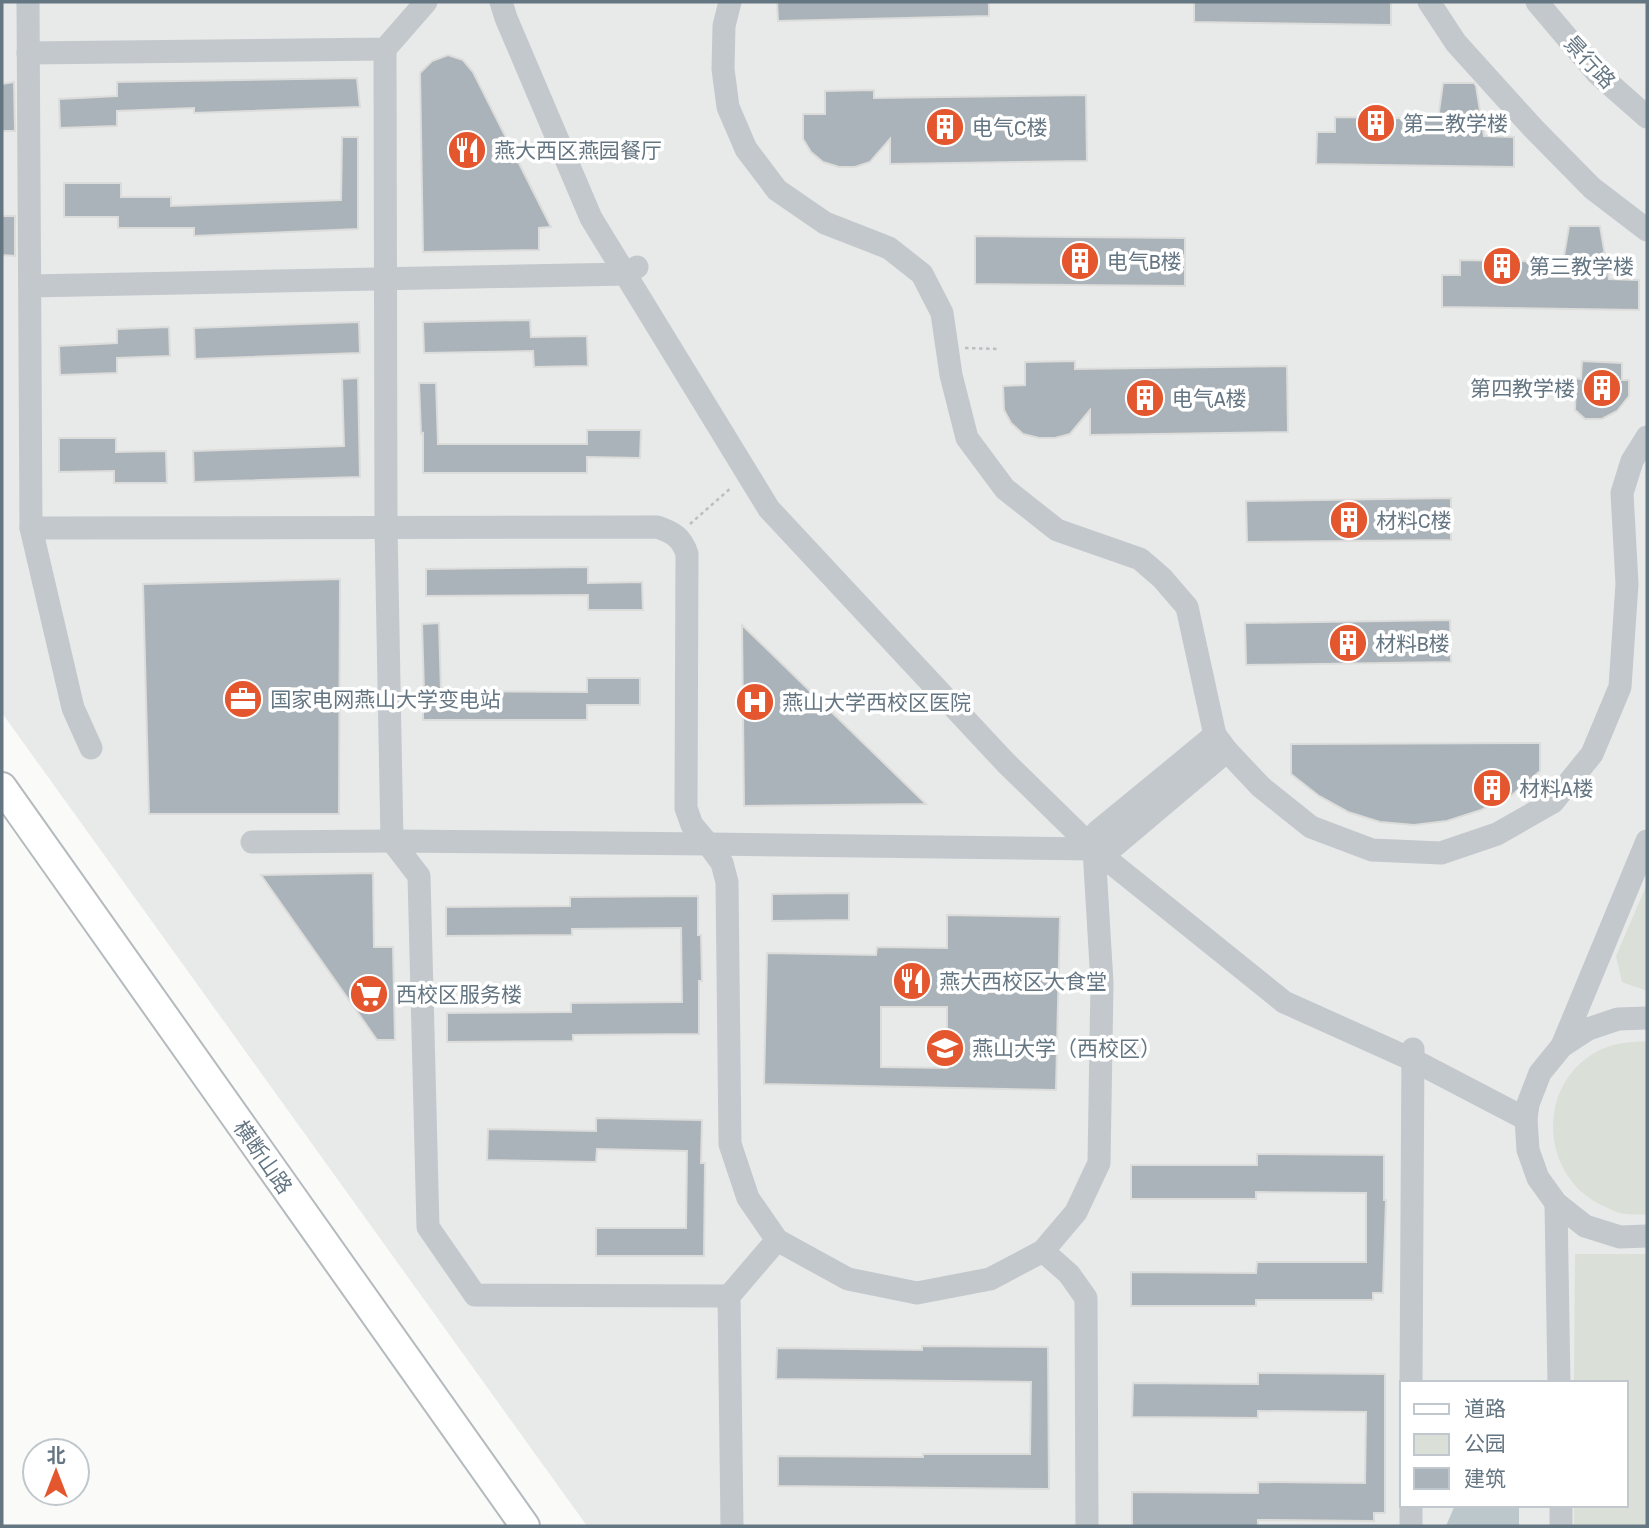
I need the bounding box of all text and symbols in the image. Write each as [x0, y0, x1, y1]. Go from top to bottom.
street label: 景行路 [1558, 29, 1622, 95]
building icon: 第二教学楼 [1355, 102, 1397, 144]
building icon: 电气C楼 [924, 106, 966, 148]
place label: 第二教学楼 [1403, 109, 1508, 138]
place label: 电气C楼 [972, 113, 1047, 142]
restaurant icon: 燕大西区燕园餐厅 [446, 129, 488, 171]
place label: 燕大西区燕园餐厅 [494, 136, 662, 165]
building icon: 电气B楼 [1059, 240, 1101, 282]
building icon: 第三教学楼 [1481, 245, 1523, 287]
place label: 电气B楼 [1107, 247, 1182, 276]
place label: 第三教学楼 [1529, 252, 1634, 281]
building icon: 第四教学楼 [1581, 367, 1623, 409]
place label: 第四教学楼 [1470, 374, 1575, 403]
building icon: 电气A楼 [1124, 377, 1166, 419]
place label: 电气A楼 [1172, 384, 1247, 413]
building icon: 材料C楼 [1328, 499, 1370, 541]
place label: 材料C楼 [1376, 506, 1451, 535]
building icon: 材料B楼 [1327, 622, 1369, 664]
place label: 材料B楼 [1375, 629, 1450, 658]
office icon: 国家电网燕山大学变电站 [222, 678, 264, 720]
hospital icon: 燕山大学西校区医院 [734, 681, 776, 723]
place label: 国家电网燕山大学变电站 [270, 685, 501, 714]
place label: 燕山大学西校区医院 [782, 688, 971, 717]
building icon: 材料A楼 [1471, 767, 1513, 809]
place label: 材料A楼 [1519, 774, 1594, 803]
restaurant icon: 燕大西校区大食堂 [891, 960, 933, 1002]
place label: 燕大西校区大食堂 [939, 967, 1107, 996]
supermarket icon: 西校区服务楼 [348, 973, 390, 1015]
place label: 西校区服务楼 [396, 980, 522, 1009]
school or university icon: 燕山大学（西校区） [924, 1027, 966, 1069]
place label: 燕山大学（西校区） [972, 1034, 1161, 1063]
street label: 横断山路 [227, 1114, 299, 1200]
legend [1400, 1381, 1628, 1507]
text: 道路 [1464, 1394, 1506, 1423]
text: 公园 [1464, 1429, 1506, 1458]
north arrow [21, 1437, 91, 1507]
text: 北 [46, 1442, 66, 1468]
text: 建筑 [1464, 1464, 1506, 1493]

